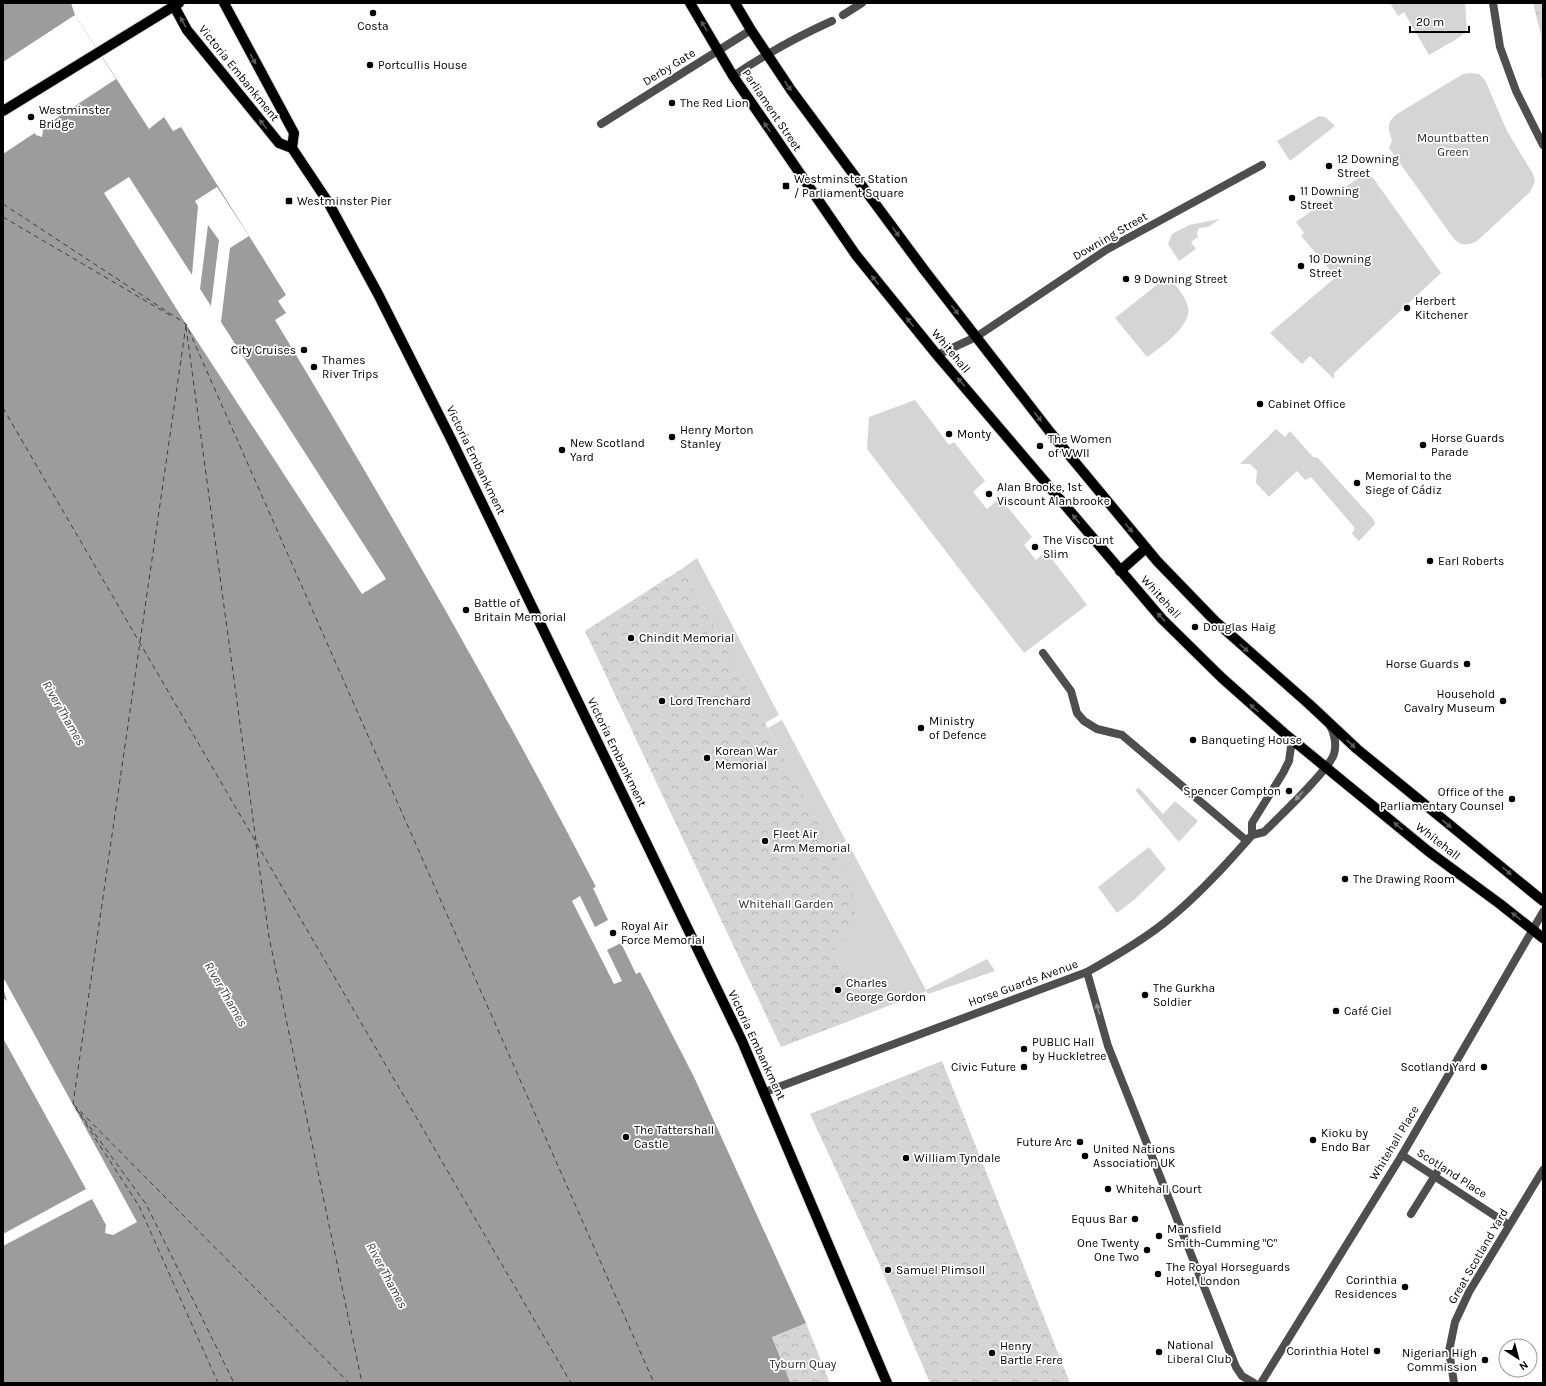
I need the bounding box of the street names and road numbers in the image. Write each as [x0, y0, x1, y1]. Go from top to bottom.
street label: Victoria Embankment [196, 22, 282, 124]
street label: Derby Gate [640, 45, 698, 89]
street label: Parliament Street [739, 66, 805, 154]
street label: Downing Street [1070, 209, 1150, 263]
street label: Whitehall [929, 326, 973, 376]
street label: Victoria Embankment [443, 403, 509, 517]
street label: Whitehall [1138, 573, 1184, 621]
street label: Victoria Embankment [584, 695, 650, 809]
street label: Whitehall [1413, 819, 1463, 863]
street label: Horse Guards Avenue [966, 957, 1080, 1009]
street label: Victoria Embankment [725, 988, 789, 1103]
street label: Whitehall Place [1366, 1103, 1422, 1183]
street label: Scotland Place [1414, 1145, 1490, 1201]
street label: Great Scotland Yard [1445, 1206, 1511, 1306]

